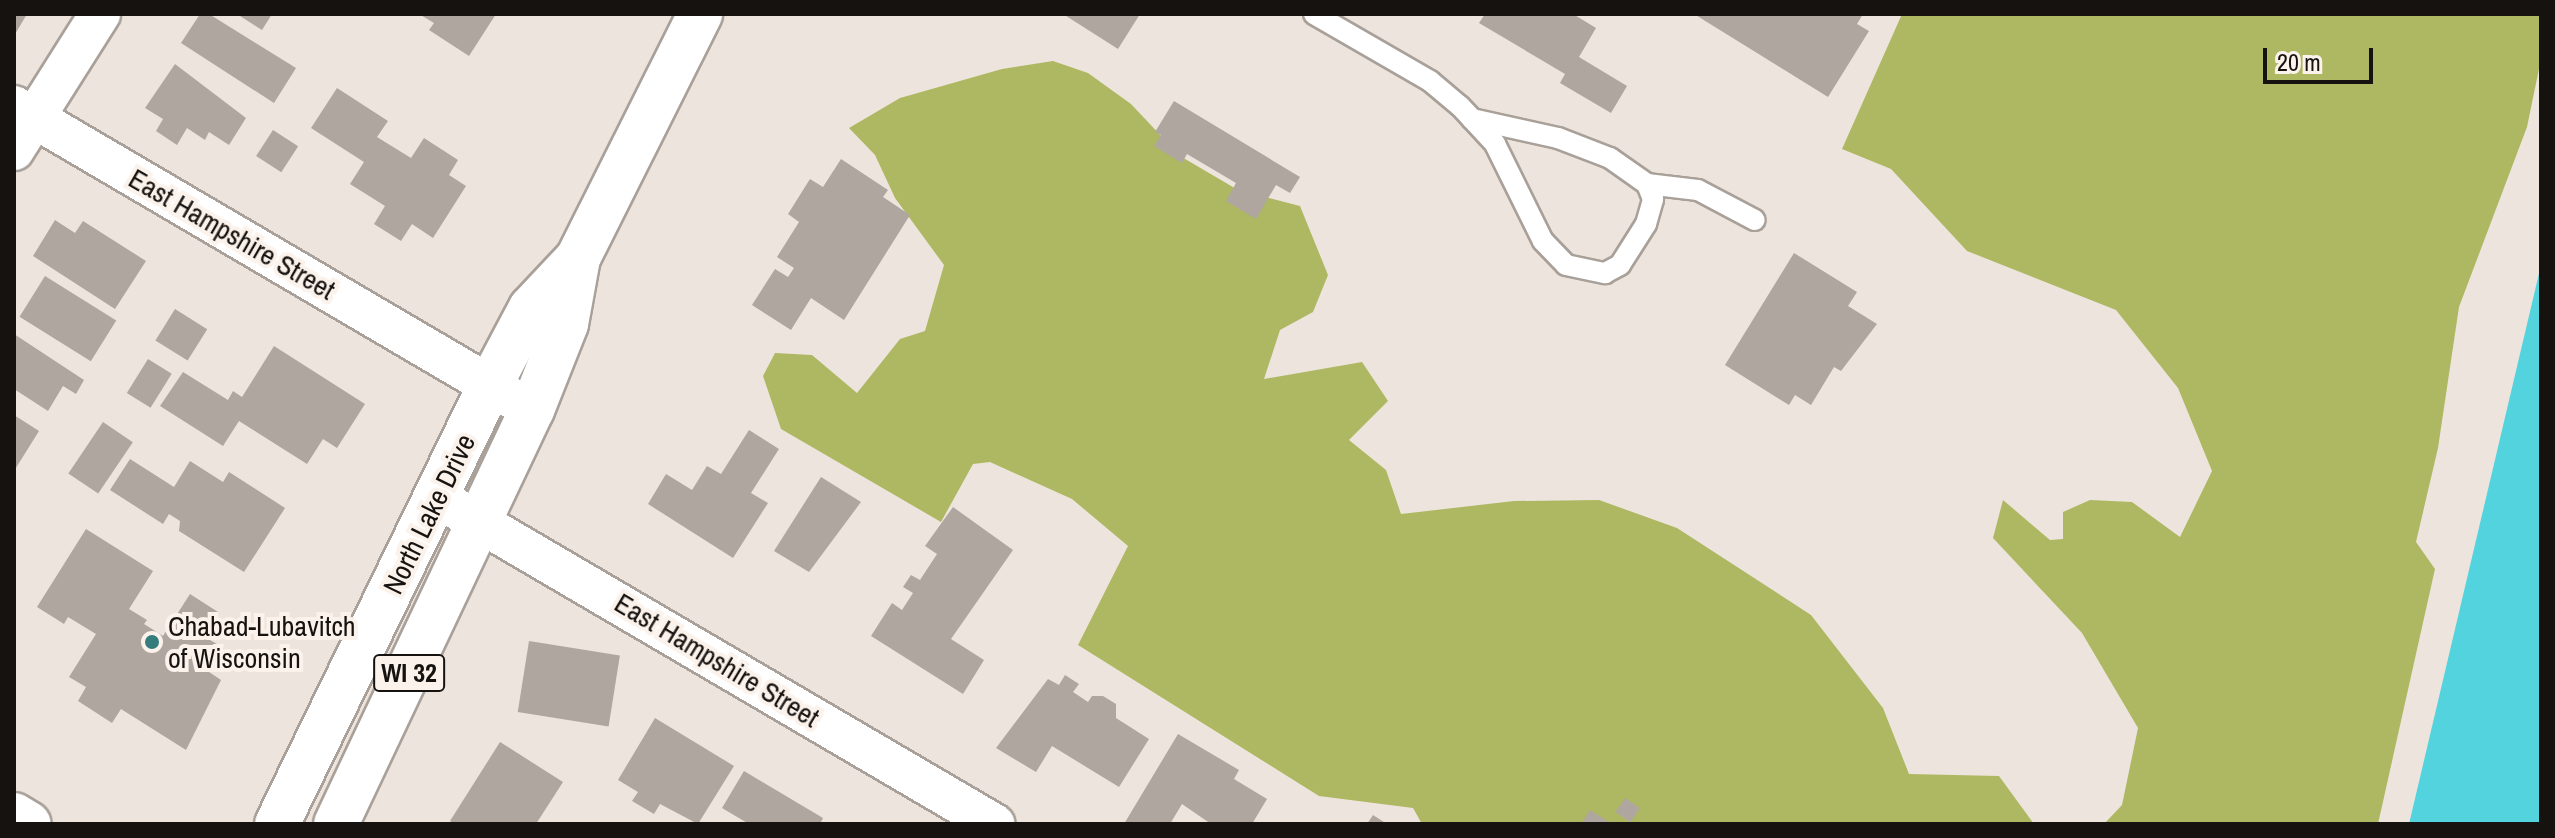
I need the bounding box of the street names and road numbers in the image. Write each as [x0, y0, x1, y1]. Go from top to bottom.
street label: East Hampshire Street [123, 161, 341, 307]
street label: North Lake Drive [376, 429, 482, 599]
street label: East Hampshire Street [609, 586, 825, 734]
road number: WI 32 [373, 651, 445, 695]

